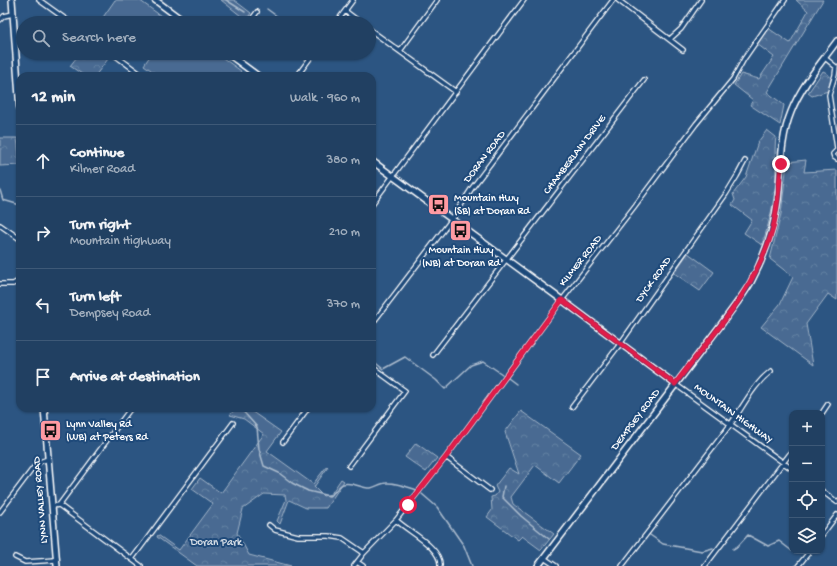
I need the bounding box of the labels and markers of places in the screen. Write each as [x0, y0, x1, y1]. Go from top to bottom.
bus stop icon: Mountain Hwy (SB) at Doran Rd [426, 192, 452, 218]
place label: Mountain Hwy (SB) at Doran Rd [454, 193, 531, 218]
bus stop icon: Mountain Hwy (NB) at Doran Rd [448, 218, 474, 244]
place label: Mountain Hwy (NB) at Doran Rd [422, 245, 501, 270]
bus stop icon: Lynn Valley Rd (WB) at Peters Rd [38, 418, 64, 444]
place label: Lynn Valley Rd (WB) at Peters Rd [66, 419, 149, 444]

